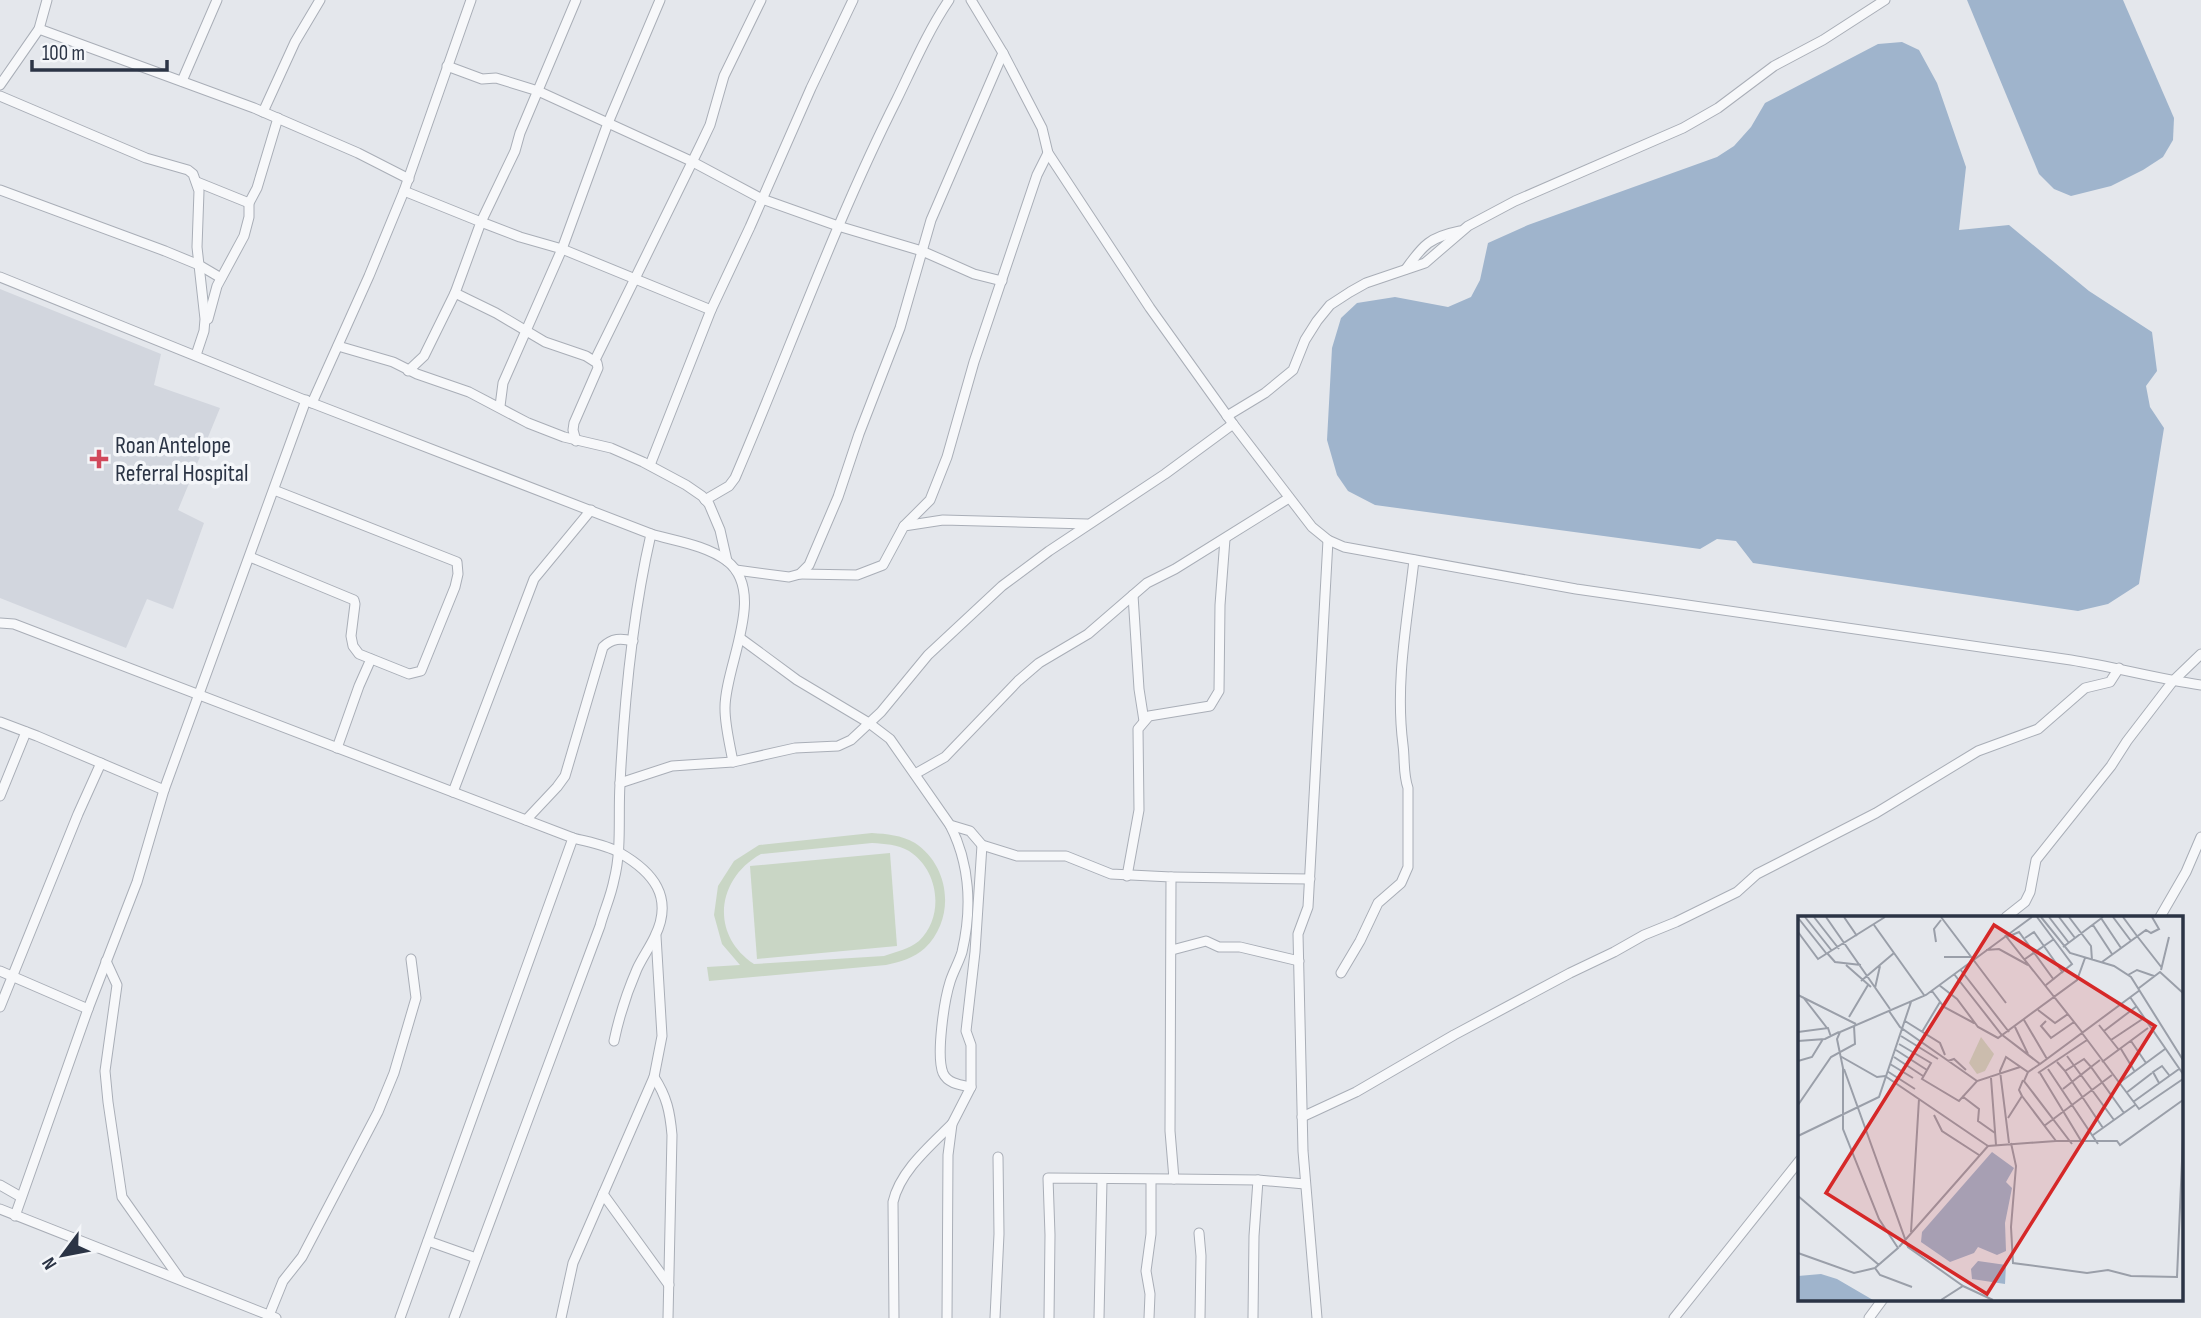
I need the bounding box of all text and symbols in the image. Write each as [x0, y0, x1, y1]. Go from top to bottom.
scale bar [32, 28, 166, 72]
text: 100 m [42, 41, 85, 66]
place label: Roan Antelope Referral Hospital [115, 431, 249, 488]
marker: Roan Antelope Referral Hospital [89, 449, 109, 469]
inset map [1798, 916, 2184, 1300]
north arrow [28, 1220, 98, 1290]
text: N [37, 1253, 62, 1274]

